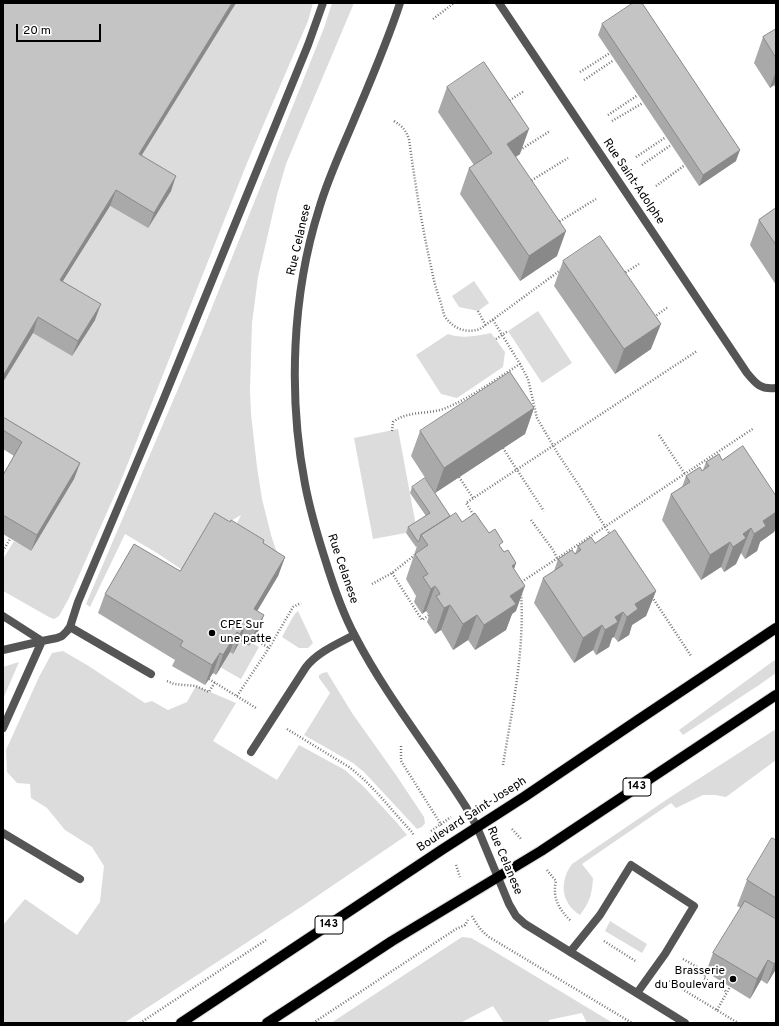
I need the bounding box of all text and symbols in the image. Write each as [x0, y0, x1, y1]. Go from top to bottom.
scale bar [18, 16, 103, 42]
text: 20 m [23, 23, 51, 39]
street label: Rue Saint-Adolphe [599, 136, 667, 228]
street label: Rue Celanese [285, 203, 315, 277]
street label: Rue Celanese [323, 532, 361, 606]
place label: CPE Sur une patte [220, 619, 271, 647]
marker: CPE Sur une patte [207, 628, 217, 638]
street label: Boulevard Saint-Joseph [415, 774, 529, 856]
road number: 143 [623, 778, 651, 796]
street label: Rue Celanese [483, 825, 525, 897]
road number: 143 [315, 916, 343, 934]
place label: Brasserie du Boulevard [654, 965, 725, 993]
marker: Brasserie du Boulevard [728, 974, 738, 984]

